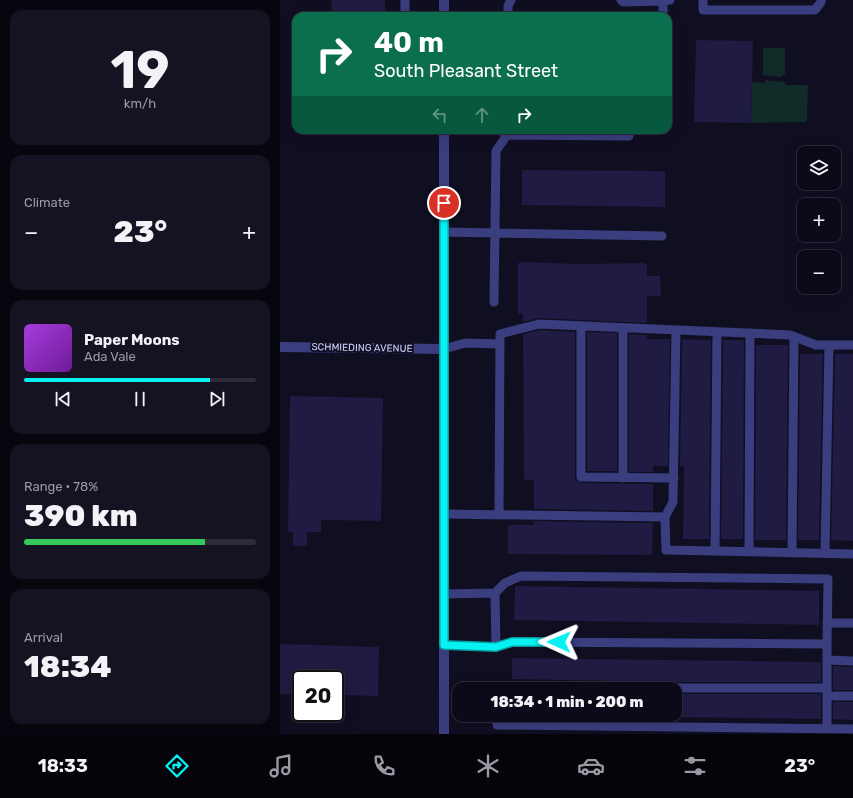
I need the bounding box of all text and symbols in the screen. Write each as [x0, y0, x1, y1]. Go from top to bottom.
text: 40 m [374, 26, 444, 59]
icon: right [308, 28, 360, 80]
text: 19 [110, 39, 170, 101]
text: South Pleasant Street [374, 60, 558, 82]
text: km/h [124, 96, 156, 111]
icon: left [429, 104, 451, 126]
icon: ahead [471, 104, 493, 126]
icon: right [513, 104, 535, 126]
map controls [797, 146, 841, 294]
button: layers [797, 146, 841, 190]
pin [427, 186, 461, 220]
icon: arrive [433, 192, 455, 214]
text: Climate [24, 195, 70, 210]
button: + [797, 198, 841, 242]
text: 23° [114, 214, 167, 250]
text: − [24, 219, 38, 246]
text: + [242, 219, 256, 246]
button: − [797, 250, 841, 294]
text: Paper Moons [84, 331, 180, 349]
street label: SCHMIEDING AVENUE [311, 341, 413, 355]
text: Ada Vale [84, 349, 136, 364]
icon: previous [52, 388, 74, 410]
icon: pause [129, 388, 151, 410]
icon: next [206, 388, 228, 410]
text: Range · 78% [24, 479, 98, 494]
text: 390 km [24, 498, 138, 534]
position arrow [538, 621, 580, 663]
text: Arrival [24, 630, 63, 645]
text: 18:34 [24, 649, 112, 685]
speed limit sign: 20 [292, 670, 344, 722]
text: 18:34 · 1 min · 200 m [491, 693, 644, 711]
icon: directions [163, 752, 191, 780]
icon: music [267, 752, 295, 780]
icon: phone [370, 752, 398, 780]
icon: climate [474, 752, 502, 780]
icon: car [577, 752, 605, 780]
icon: filters [681, 752, 709, 780]
text: 18:33 [38, 755, 88, 777]
text: 23° [784, 755, 815, 777]

